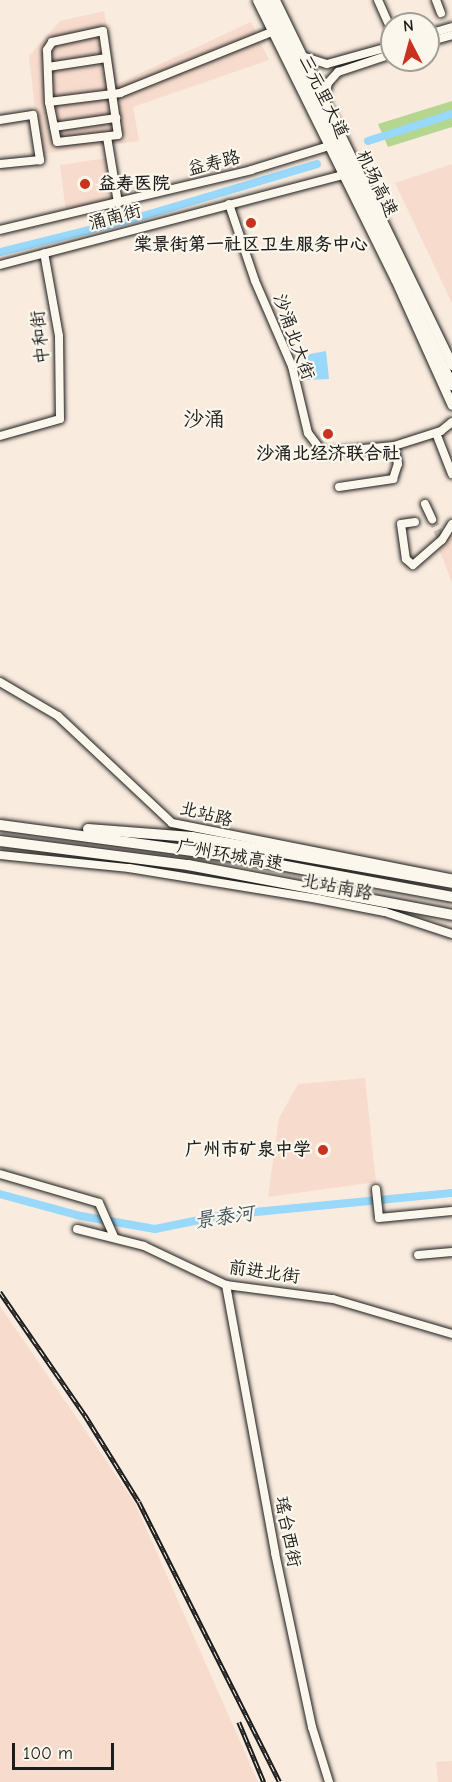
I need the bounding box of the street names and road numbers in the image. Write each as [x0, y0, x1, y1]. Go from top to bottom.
street label: 三元里大道 [294, 52, 352, 142]
street label: 益寿路 [185, 147, 243, 181]
street label: 机场高速 [351, 147, 401, 221]
street label: 涌南街 [86, 201, 144, 235]
street label: 沙涌北大街 [267, 291, 319, 383]
street label: 中和街 [27, 309, 55, 365]
street label: 北站路 [177, 798, 235, 832]
street label: 广州环城高速 [175, 836, 285, 876]
street label: 北站南路 [300, 871, 374, 905]
street label: 前进北街 [227, 1257, 301, 1289]
street label: 瑶台西街 [270, 1495, 304, 1569]

